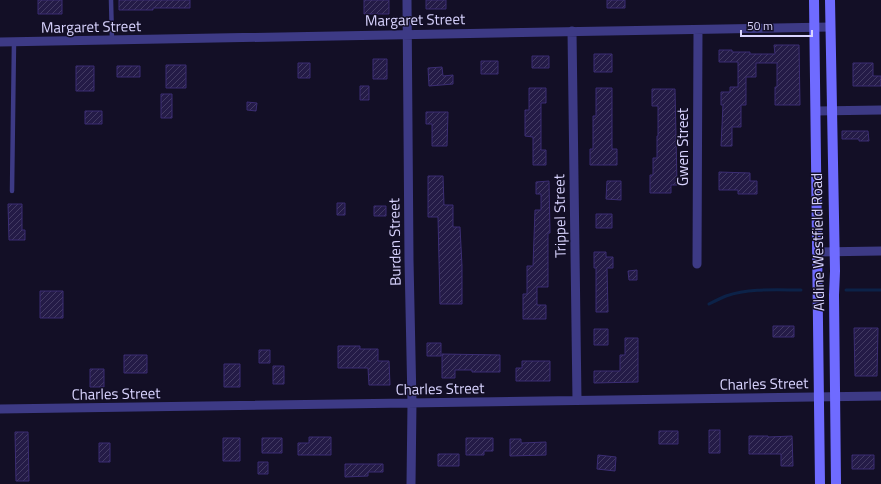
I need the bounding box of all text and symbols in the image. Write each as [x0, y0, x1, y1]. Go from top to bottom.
street label: Margaret Street [365, 7, 466, 32]
scale bar [741, 12, 812, 38]
street label: Margaret Street [41, 14, 142, 39]
text: 50 m [747, 16, 773, 35]
street label: Gwen Street [671, 107, 694, 186]
street label: Trippel Street [547, 173, 572, 258]
street label: Aldine Westfield Road [805, 173, 830, 311]
street label: Burden Street [382, 197, 407, 286]
street label: Charles Street [719, 371, 809, 396]
street label: Charles Street [395, 376, 485, 401]
street label: Charles Street [71, 381, 161, 406]

